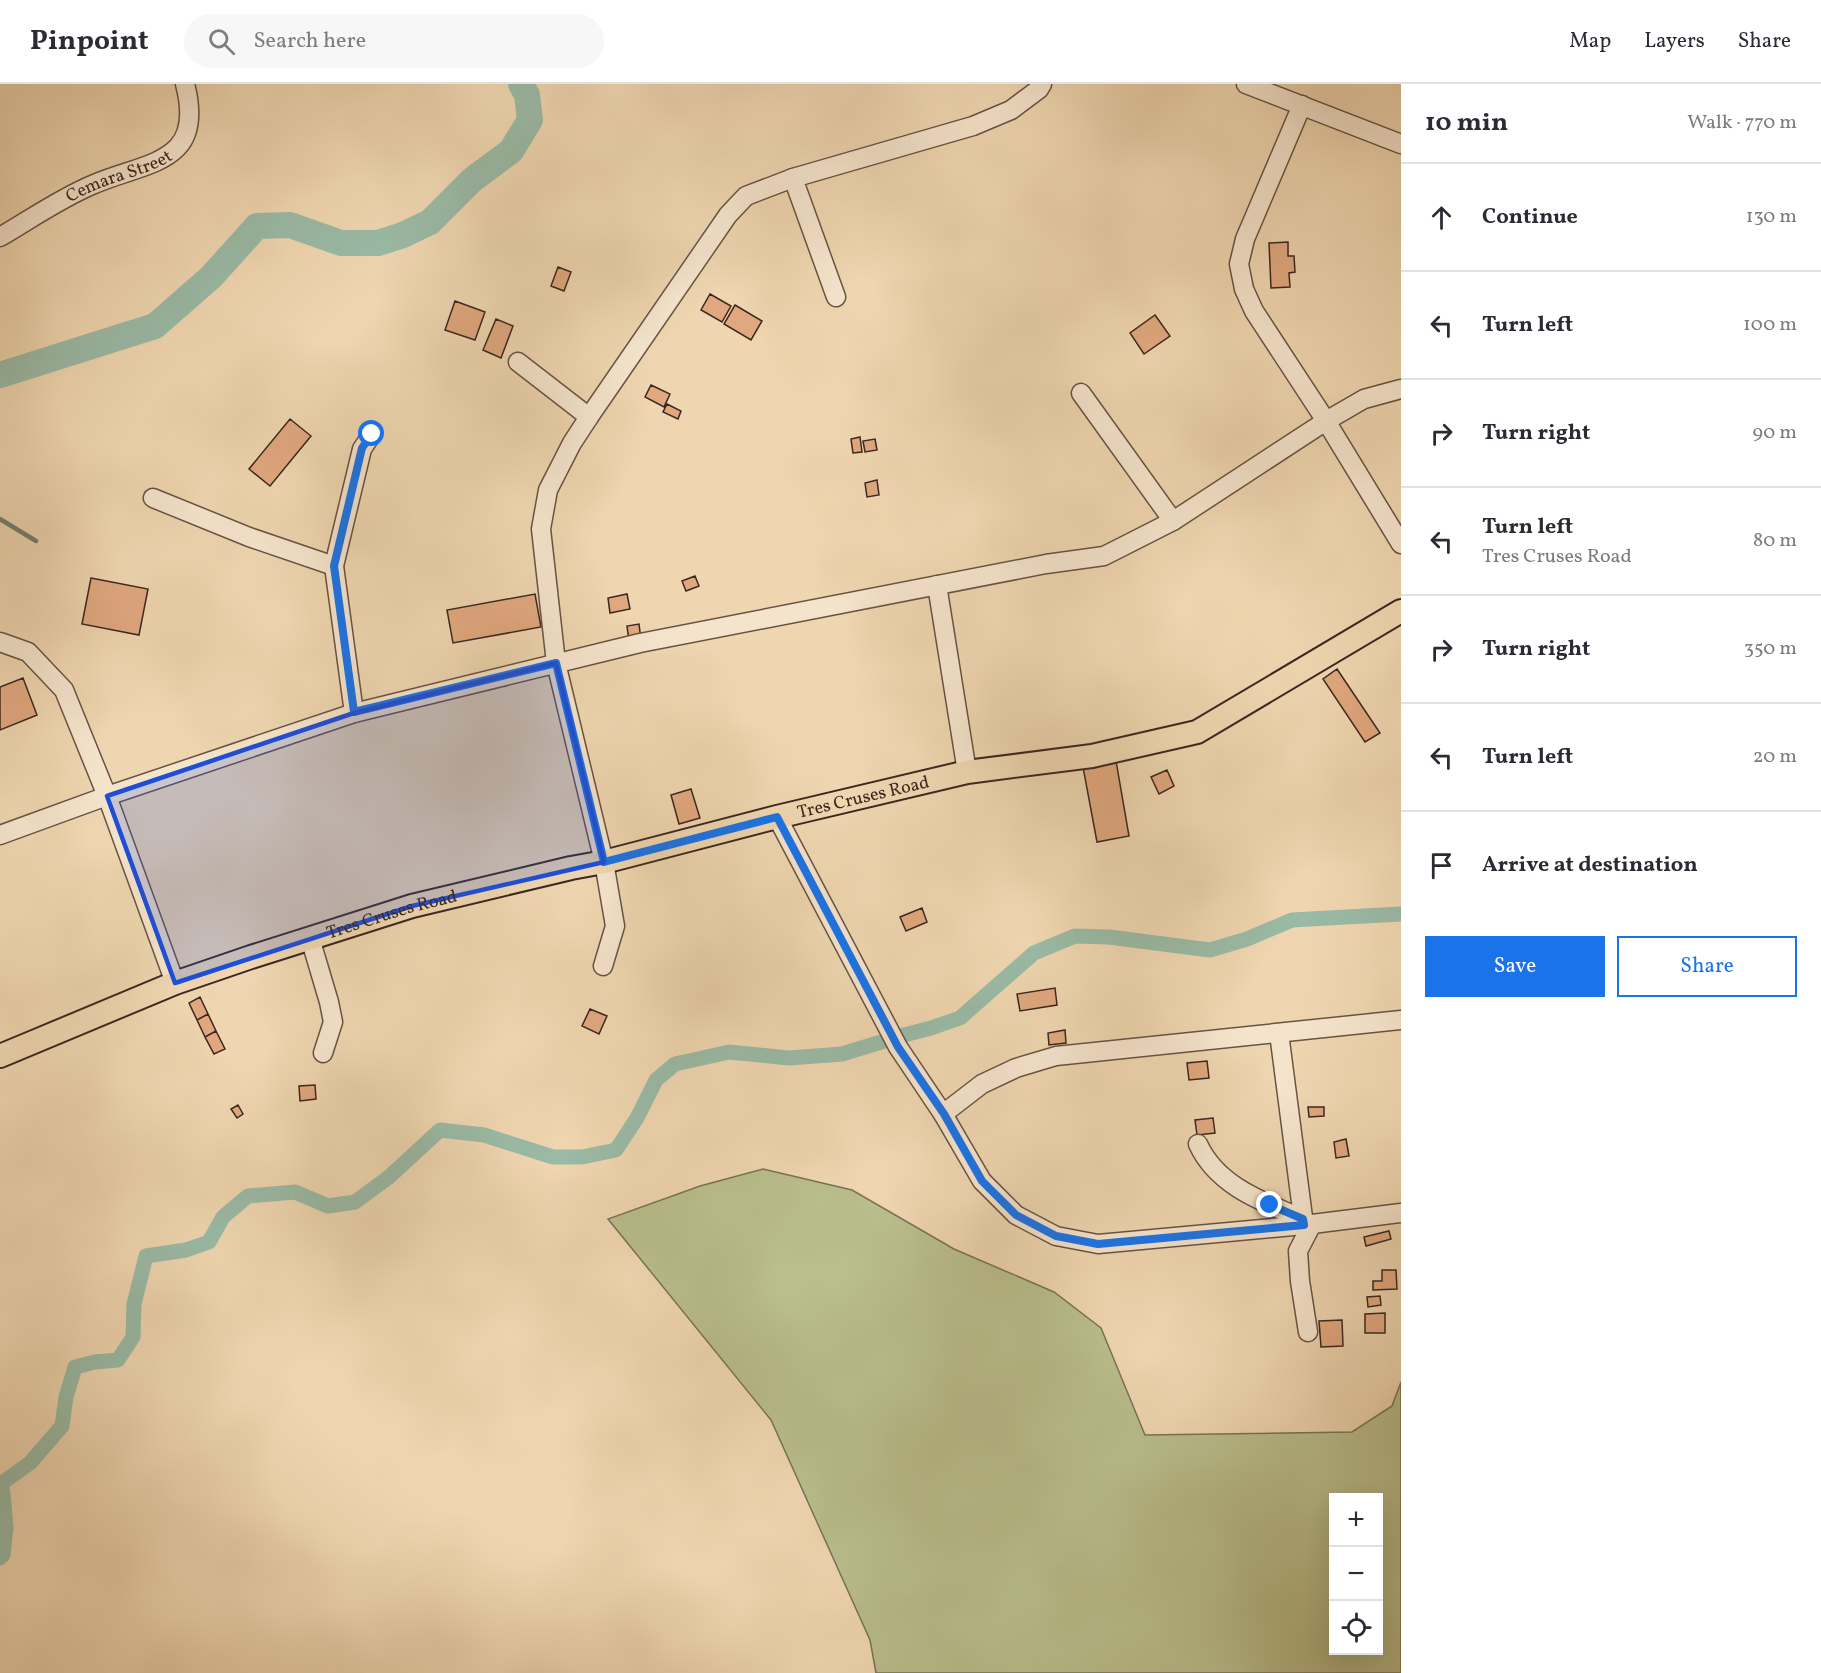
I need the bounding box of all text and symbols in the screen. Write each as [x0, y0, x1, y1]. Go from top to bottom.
search box [184, 14, 604, 68]
text: Pinpoint [30, 22, 148, 61]
icon: search [205, 25, 238, 58]
text: Search here [253, 26, 366, 57]
text: Map [1569, 27, 1611, 56]
text: Layers [1644, 27, 1705, 56]
text: Share [1738, 27, 1791, 56]
text: 10 min [1425, 105, 1508, 141]
text: Walk · 770 m [1687, 109, 1797, 137]
street label: Cemara Street [62, 145, 178, 210]
icon: ahead [1425, 201, 1458, 234]
text: Continue [1482, 202, 1578, 233]
text: 130 m [1746, 203, 1797, 231]
icon: left [1425, 309, 1458, 342]
text: Turn left [1482, 310, 1573, 341]
text: 100 m [1743, 311, 1797, 339]
icon: right [1425, 417, 1458, 450]
text: Turn right [1482, 418, 1590, 449]
text: 90 m [1753, 419, 1797, 447]
route start [358, 420, 384, 446]
text: Turn left [1482, 512, 1573, 543]
icon: left [1425, 525, 1458, 558]
text: 80 m [1753, 527, 1797, 555]
text: Tres Cruses Road [1482, 543, 1632, 571]
icon: right [1425, 633, 1458, 666]
text: Turn right [1482, 634, 1590, 665]
text: 350 m [1744, 635, 1797, 663]
icon: left [1425, 741, 1458, 774]
text: Turn left [1482, 742, 1573, 773]
text: 20 m [1753, 743, 1797, 771]
street label: Tres Cruses Road [795, 770, 932, 826]
icon: arrive [1425, 849, 1458, 882]
text: Arrive at destination [1482, 850, 1698, 881]
street label: Tres Cruses Road [324, 885, 460, 946]
button: Save [1425, 936, 1605, 997]
button: Share [1617, 936, 1797, 997]
route end [1256, 1191, 1282, 1217]
map controls [1329, 1493, 1383, 1655]
button: + [1329, 1493, 1383, 1547]
button: − [1329, 1547, 1383, 1601]
button: locate [1329, 1601, 1383, 1655]

